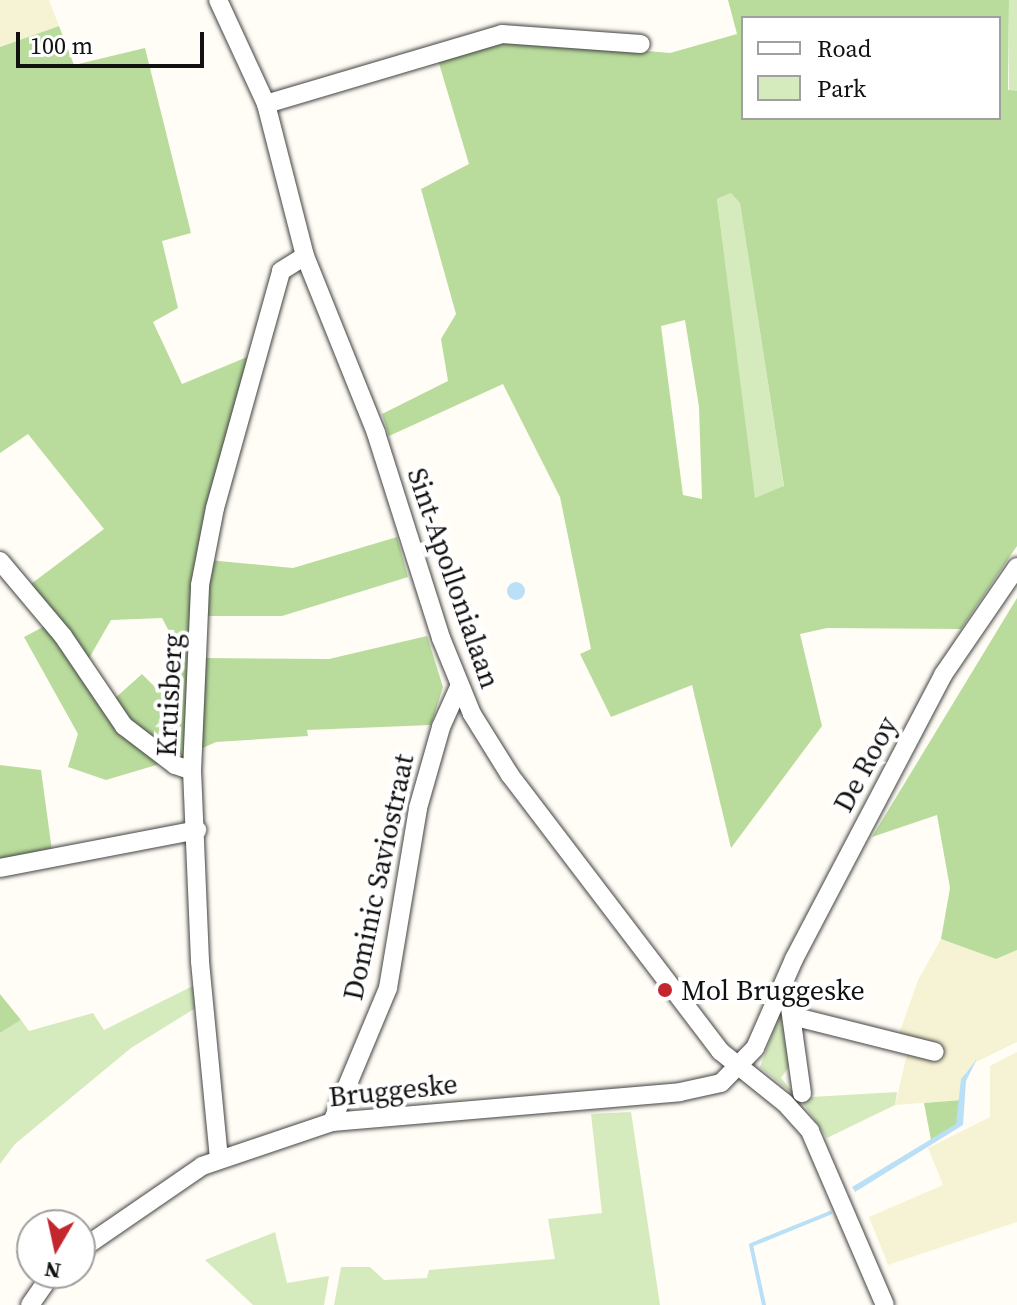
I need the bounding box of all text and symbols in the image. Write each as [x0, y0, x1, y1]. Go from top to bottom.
scale bar [20, 16, 208, 66]
legend [741, 16, 1001, 120]
text: 100 m [30, 29, 93, 62]
text: Road [817, 32, 871, 65]
text: Park [817, 72, 866, 105]
street label: Sint-Apollonialaan [401, 463, 507, 693]
street label: Kruisberg [149, 632, 189, 758]
street label: De Rooy [826, 710, 904, 818]
street label: Dominic Saviostraat [336, 751, 420, 1003]
place label: Mol Bruggeske [681, 973, 865, 1007]
marker: Mol Bruggeske [656, 981, 674, 999]
street label: Bruggeske [327, 1067, 459, 1113]
north arrow [16, 1209, 96, 1289]
text: N [42, 1255, 63, 1287]

